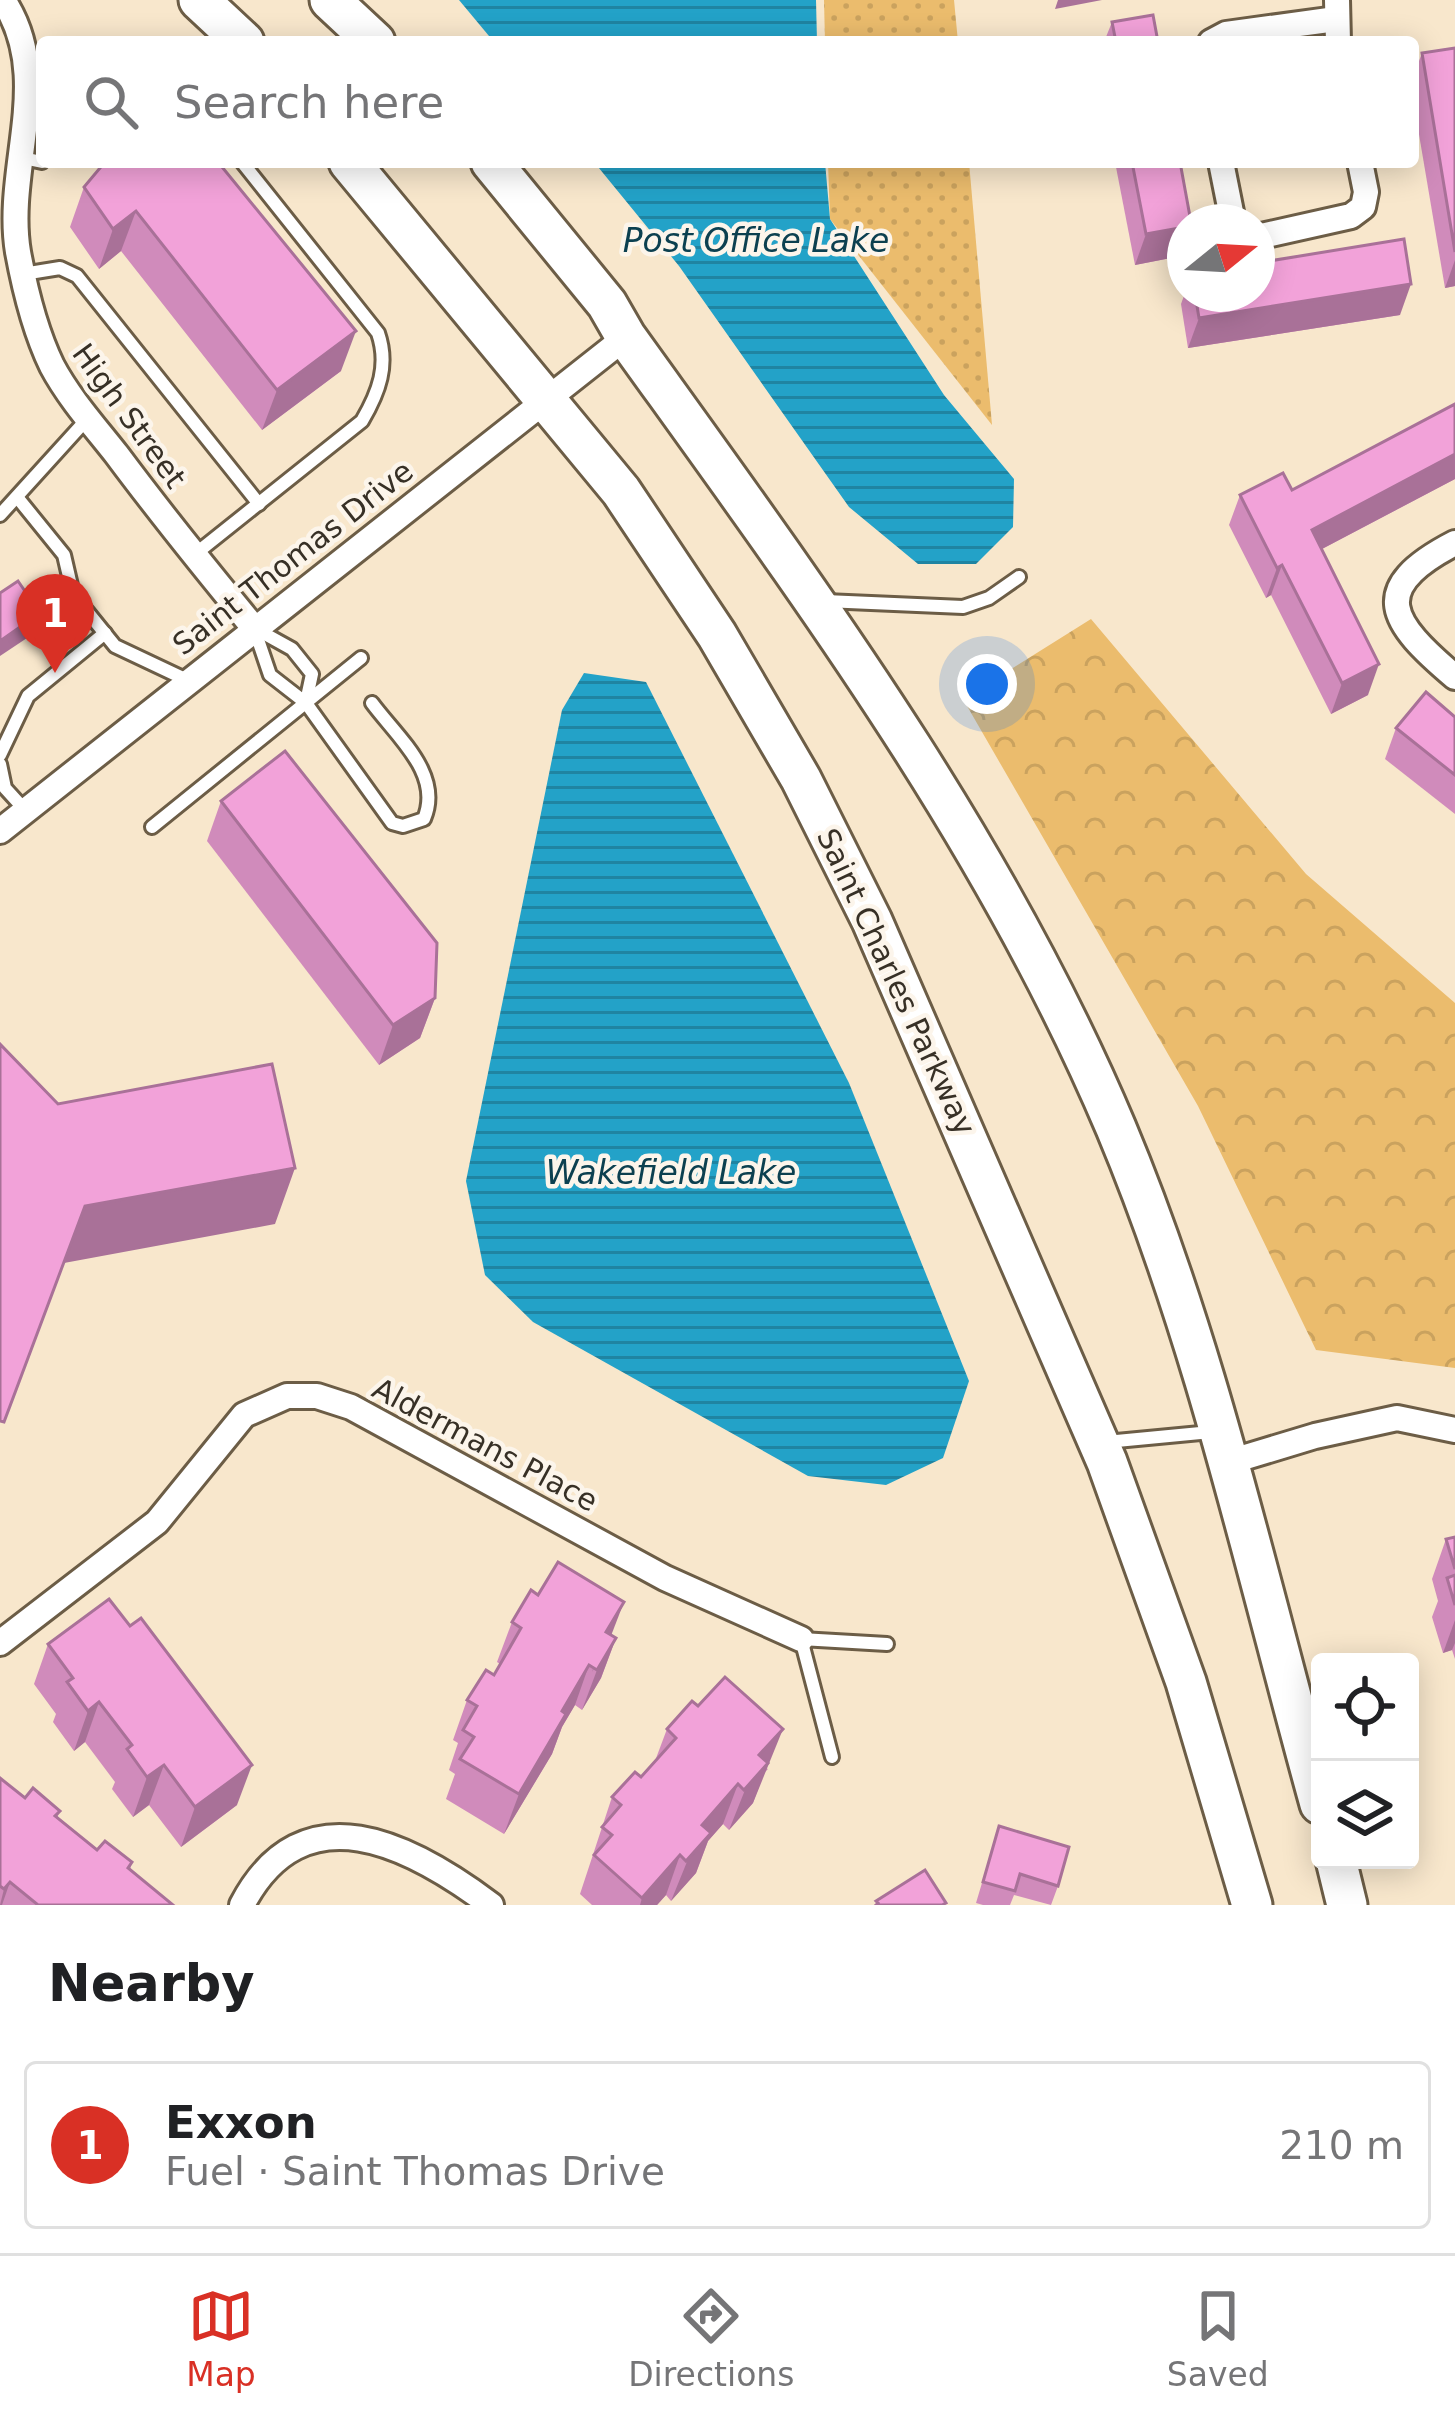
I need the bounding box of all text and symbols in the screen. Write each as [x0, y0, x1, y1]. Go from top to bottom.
search box [36, 36, 1419, 168]
icon: search [78, 69, 144, 135]
text: Search here [174, 76, 444, 129]
north arrow [1167, 204, 1275, 312]
water label: Post Office Lake [623, 221, 889, 260]
street label: High Street [65, 337, 194, 495]
street label: Saint Thomas Drive [166, 453, 420, 662]
pin: 1 [16, 574, 94, 673]
your location [957, 654, 1017, 714]
street label: Saint Charles Parkway [810, 823, 983, 1141]
water label: Wakefield Lake [546, 1153, 796, 1192]
street label: Aldermans Place [367, 1370, 604, 1519]
map controls [1311, 1653, 1419, 1869]
button: locate [1311, 1653, 1419, 1761]
button: layers [1311, 1761, 1419, 1869]
text: Nearby [48, 1954, 255, 2013]
text: Exxon [165, 2096, 317, 2149]
text: 1 [76, 2123, 104, 2168]
text: 210 m [1279, 2123, 1404, 2168]
text: Fuel · Saint Thomas Drive [165, 2149, 665, 2194]
tab: Map [186, 2283, 256, 2394]
tab: Directions [628, 2283, 794, 2394]
tab: Saved [1167, 2283, 1269, 2394]

